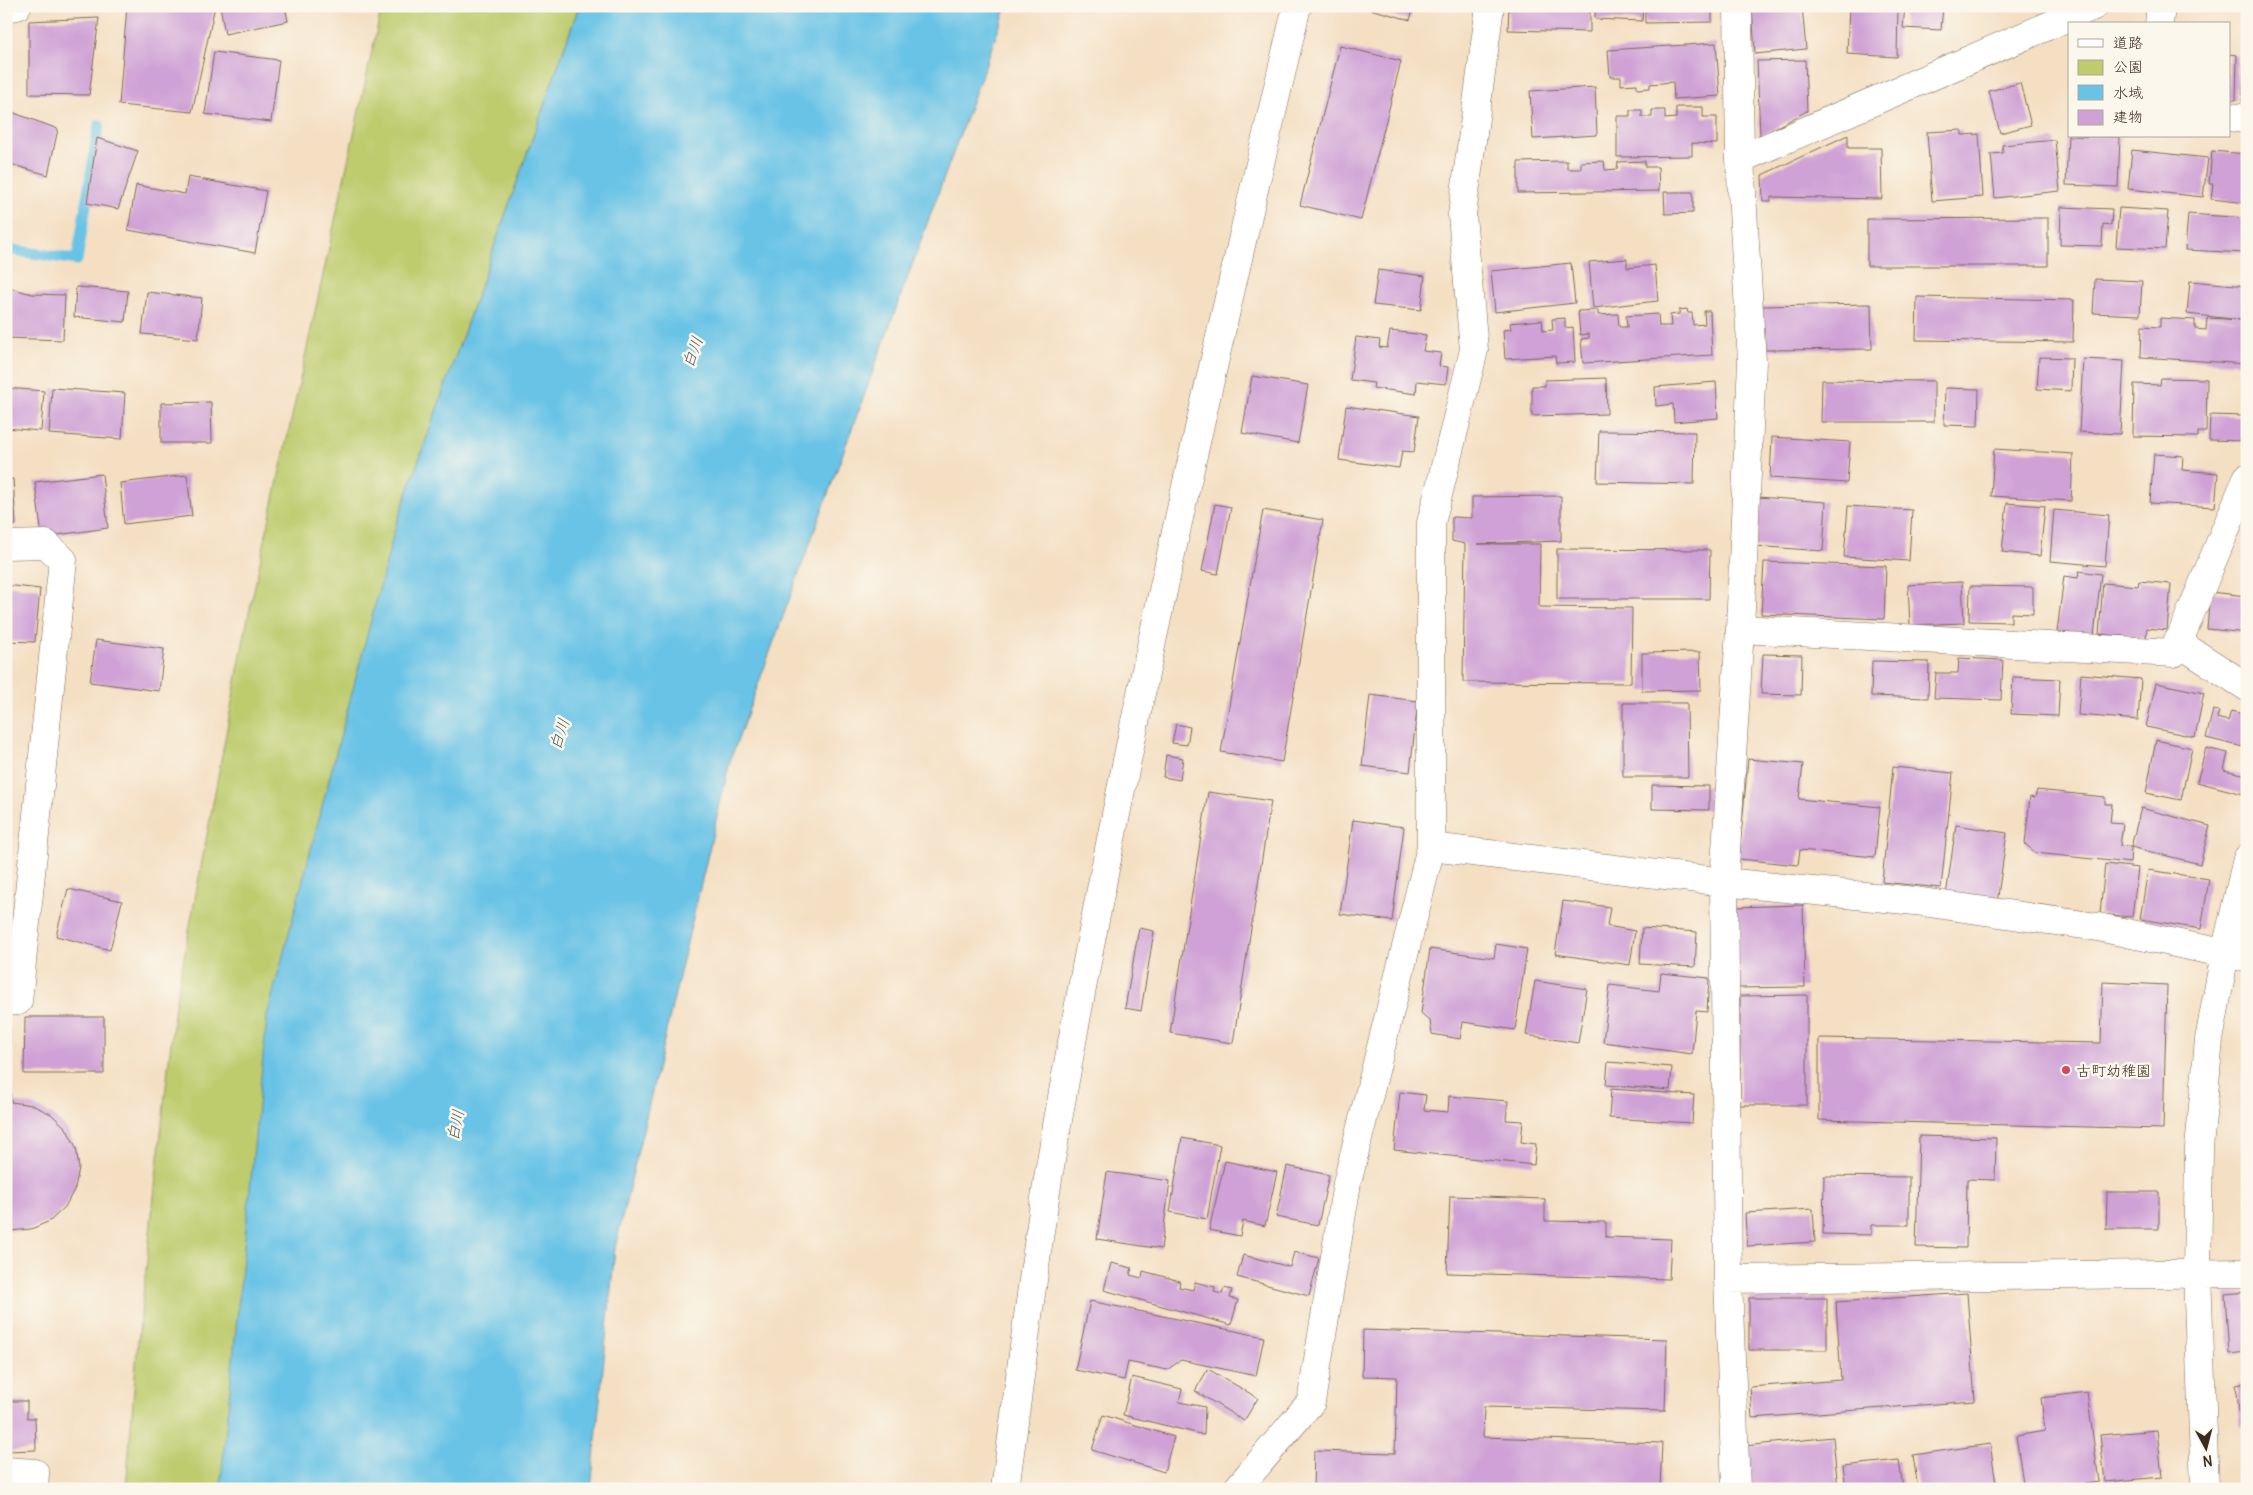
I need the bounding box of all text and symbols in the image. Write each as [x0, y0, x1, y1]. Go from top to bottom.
legend [2068, 22, 2230, 138]
text: 道路 [2113, 33, 2143, 52]
text: 公園 [2113, 57, 2143, 76]
text: 水域 [2113, 83, 2143, 102]
text: 建物 [2113, 107, 2143, 126]
water label: 白川 [677, 334, 707, 370]
water label: 白川 [545, 716, 573, 752]
place label: 古町幼稚園 [2076, 1061, 2151, 1080]
marker: 古町幼稚園 [2060, 1064, 2072, 1076]
water label: 白川 [442, 1107, 468, 1143]
north arrow [2180, 1422, 2230, 1472]
text: N [2202, 1451, 2213, 1470]

